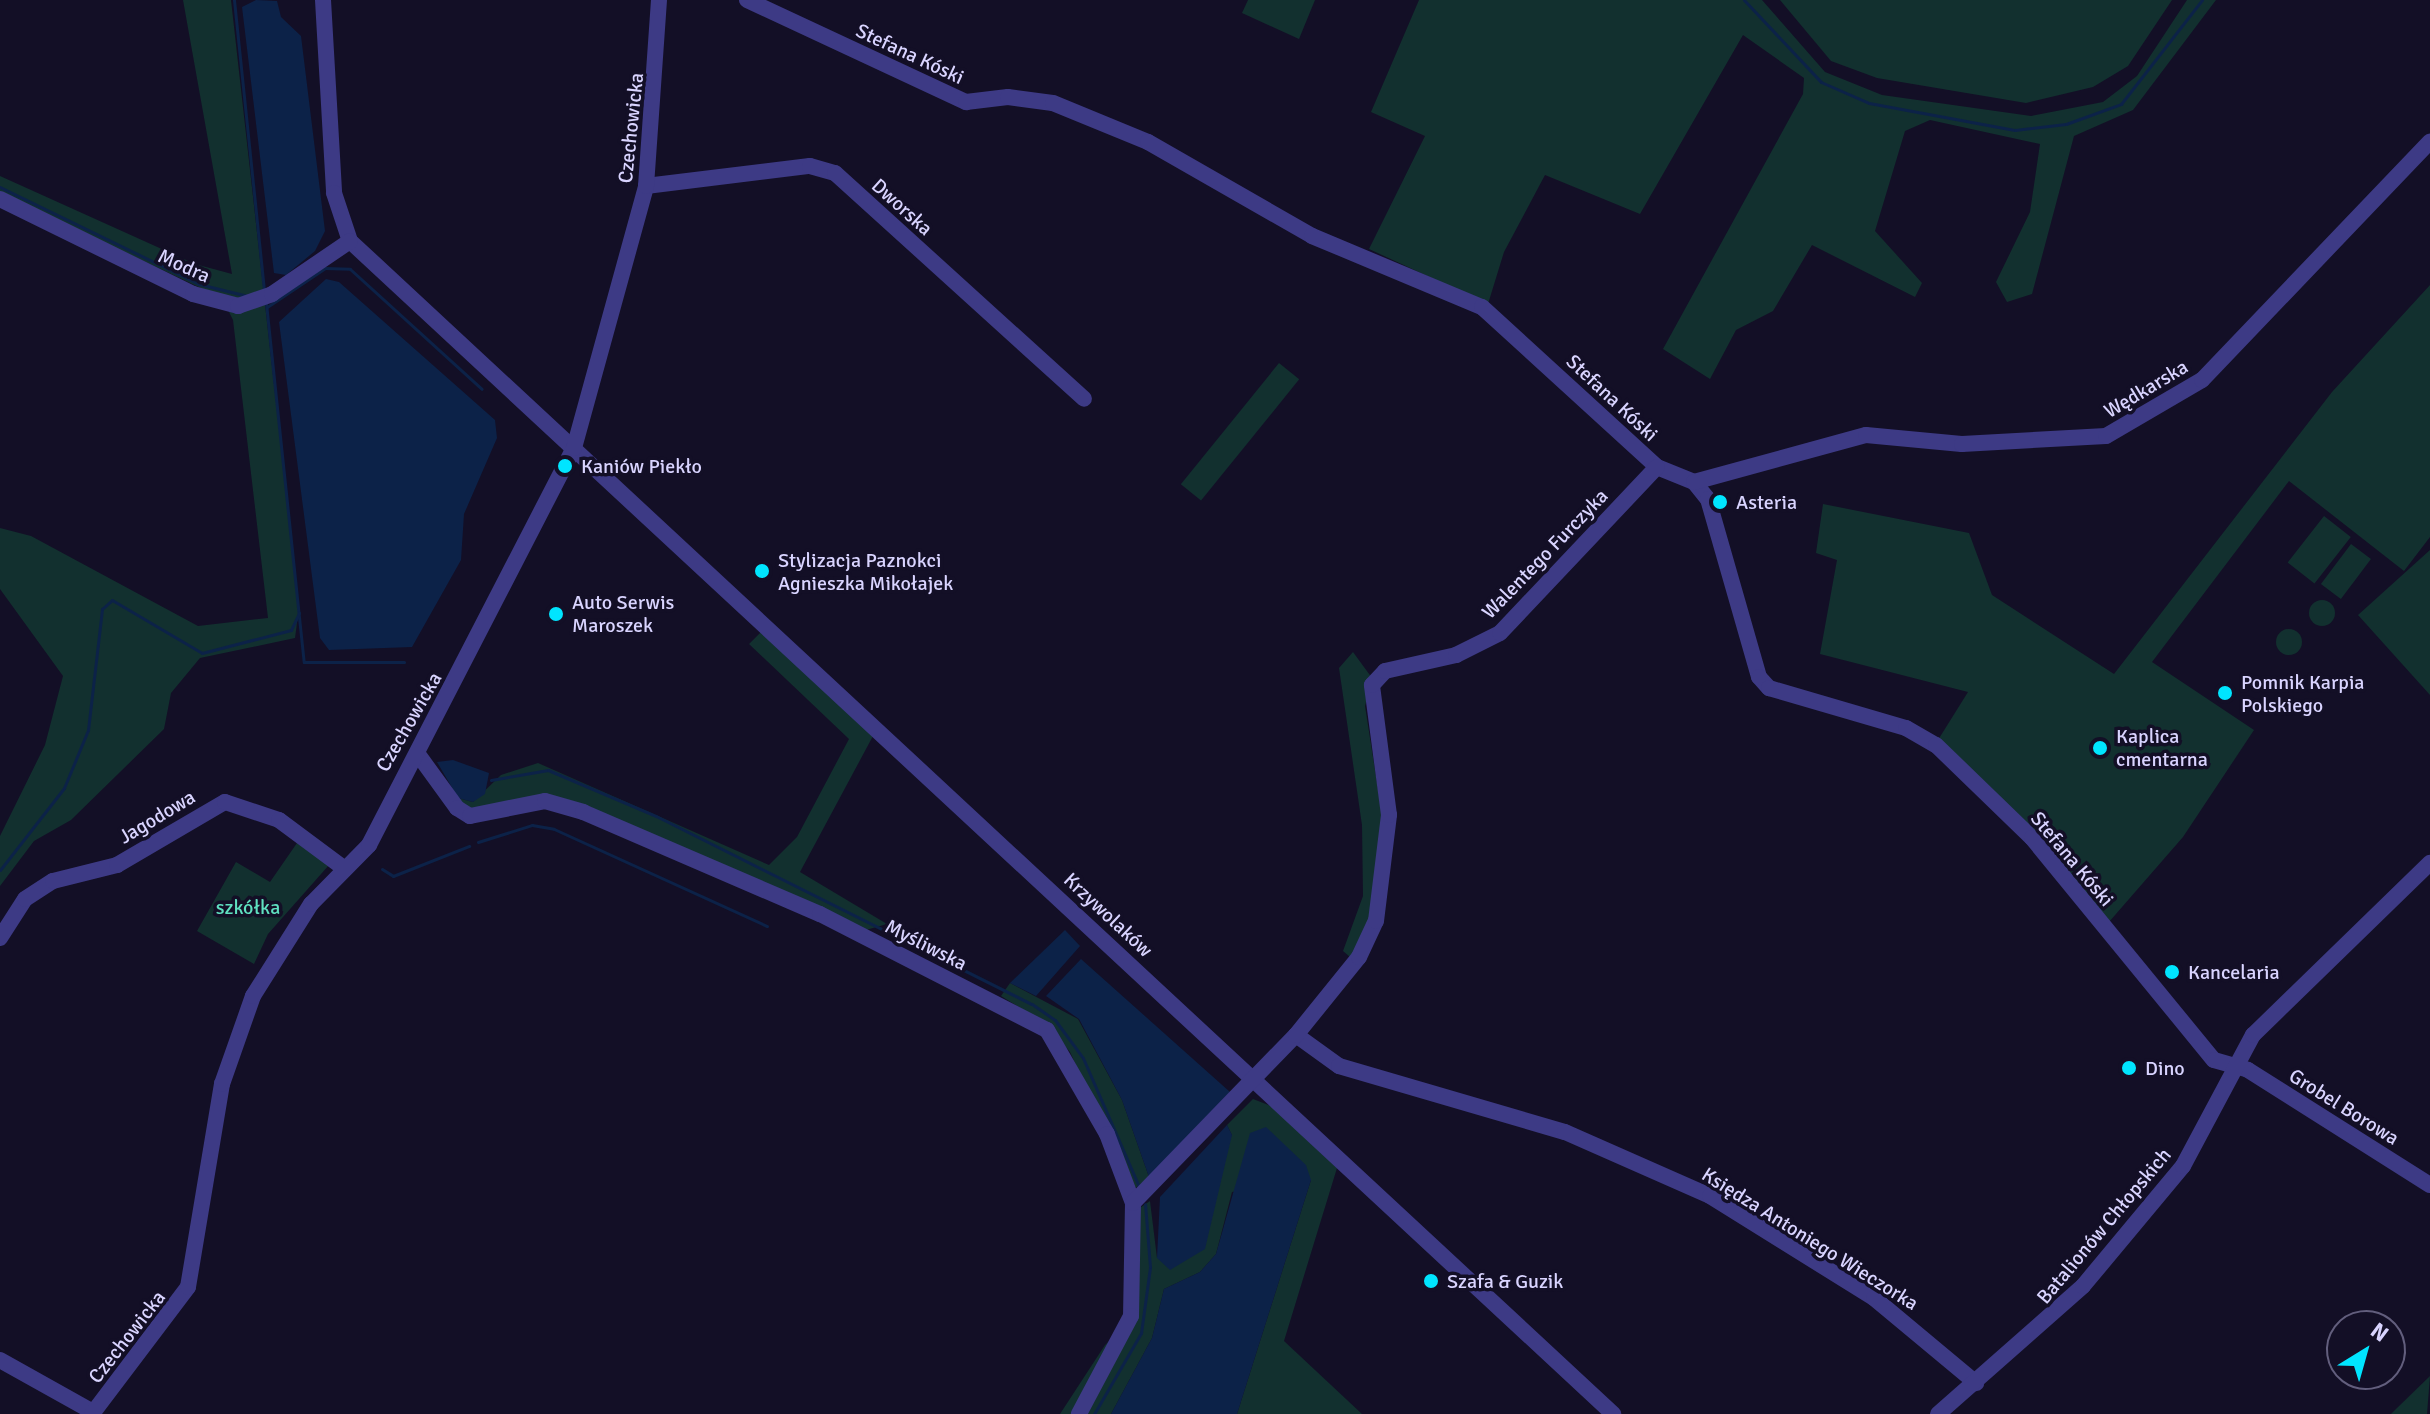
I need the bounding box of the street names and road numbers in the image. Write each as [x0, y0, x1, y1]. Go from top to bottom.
street label: Stefana Kóski [852, 19, 968, 89]
street label: Czechowicka [613, 72, 649, 184]
street label: Dworska [867, 173, 937, 241]
street label: Modra [154, 244, 214, 288]
street label: Stefana Kóski [1561, 350, 1663, 446]
street label: Wędkarska [2100, 355, 2192, 423]
street label: Walentego Furczyka [1477, 484, 1613, 624]
street label: Czechowicka [371, 668, 447, 776]
street label: Jagodowa [115, 785, 199, 849]
street label: Stefana Kóski [2025, 807, 2119, 911]
street label: Krzywolaków [1059, 868, 1157, 962]
street label: Myśliwska [881, 914, 971, 976]
street label: Grobel Borowa [2285, 1064, 2403, 1150]
street label: Batalionów Chłopskich [2032, 1143, 2176, 1309]
street label: Księdza Antoniego Wieczorka [1697, 1162, 1923, 1316]
street label: Czechowicka [83, 1286, 171, 1388]

